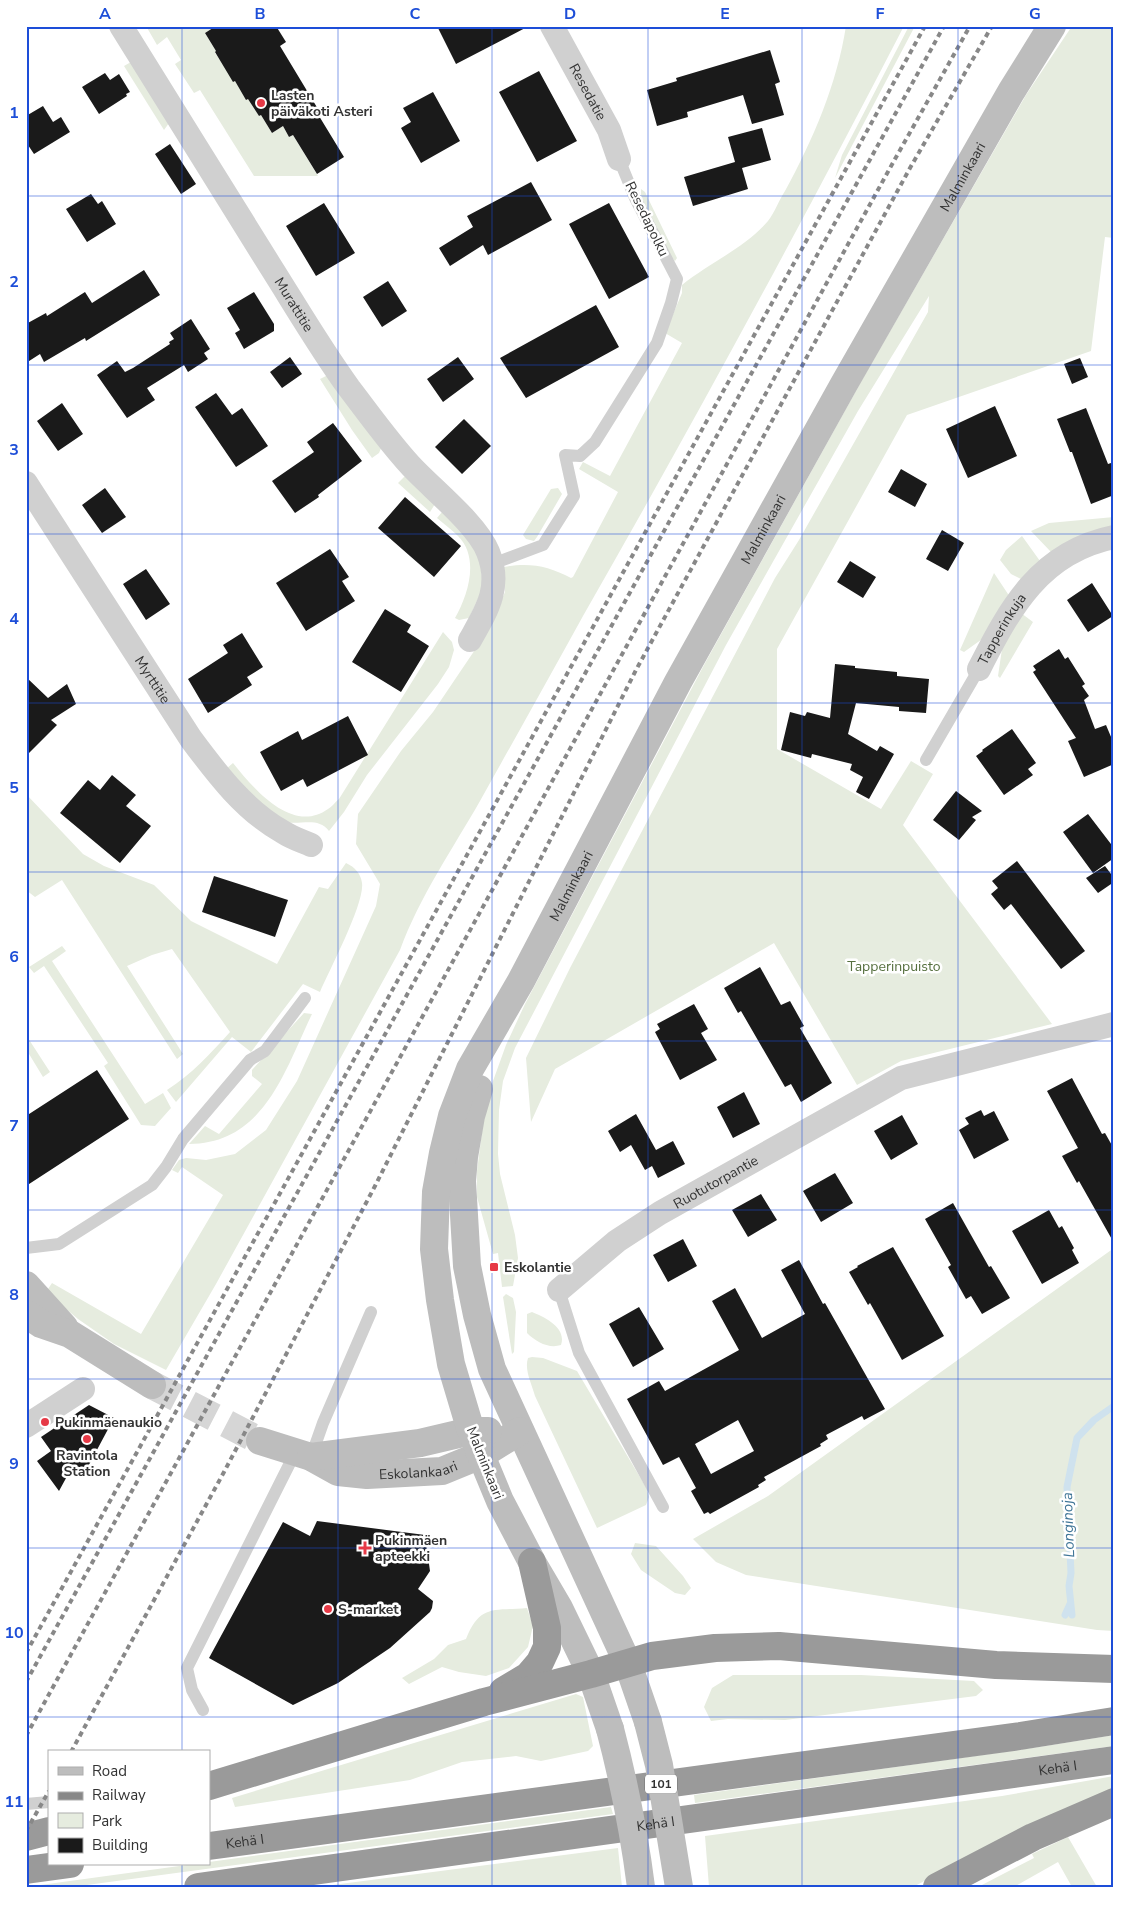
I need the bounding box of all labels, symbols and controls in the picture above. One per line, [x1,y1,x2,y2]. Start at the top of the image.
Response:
text: A [99,3,111,25]
text: B [254,3,266,25]
text: C [410,3,421,25]
text: D [564,3,576,25]
text: E [720,3,730,25]
text: F [876,3,885,25]
text: G [1029,3,1041,25]
street label: Resedatie [565,60,611,124]
place label: Lasten päiväkoti Asteri [271,86,373,121]
marker: Lasten päiväkoti Asteri [255,97,267,109]
text: 1 [9,102,19,124]
street label: Malminkaari [935,139,990,215]
street label: Resedapolku [621,178,673,260]
text: 2 [9,271,19,293]
street label: Murattitie [270,274,318,335]
text: 3 [9,439,19,461]
street label: Malminkaari [736,491,790,567]
street label: Tapperinkuja [973,589,1030,668]
text: 4 [9,608,19,630]
street label: Myrttitie [130,652,175,707]
text: 5 [9,777,19,799]
street label: Malminkaari [545,847,597,924]
text: 6 [9,946,19,968]
park label: Tapperinpuisto [847,957,941,976]
text: 7 [9,1115,19,1137]
street label: Ruotutorpantie [670,1150,762,1213]
place label: Eskolantie [504,1258,572,1277]
marker: Eskolantie [488,1261,500,1273]
text: 8 [9,1284,19,1306]
place label: Pukinmäenaukio [55,1413,162,1432]
marker: Pukinmäenaukio [39,1416,51,1428]
street label: Malminkaari [462,1424,508,1502]
marker: Ravintola Station [81,1433,93,1445]
place label: Ravintola Station [56,1446,118,1481]
text: 9 [9,1453,19,1475]
street label: Eskolankaari [378,1456,460,1484]
water label: Longinoja [1057,1492,1079,1558]
place label: Pukinmäen apteekki [375,1531,447,1566]
marker: Pukinmäen apteekki [359,1542,371,1554]
place label: S-market [338,1600,399,1619]
marker: S-market [322,1603,334,1615]
text: 10 [4,1622,24,1644]
legend [48,1750,210,1866]
street label: Kehä I [1037,1756,1078,1780]
text: Road [92,1761,127,1781]
road number: 101 [645,1775,677,1794]
text: Railway [92,1785,146,1805]
text: 11 [4,1791,24,1813]
text: Park [92,1811,122,1831]
street label: Kehä I [635,1811,676,1836]
street label: Kehä I [224,1829,265,1853]
text: Building [92,1835,148,1855]

